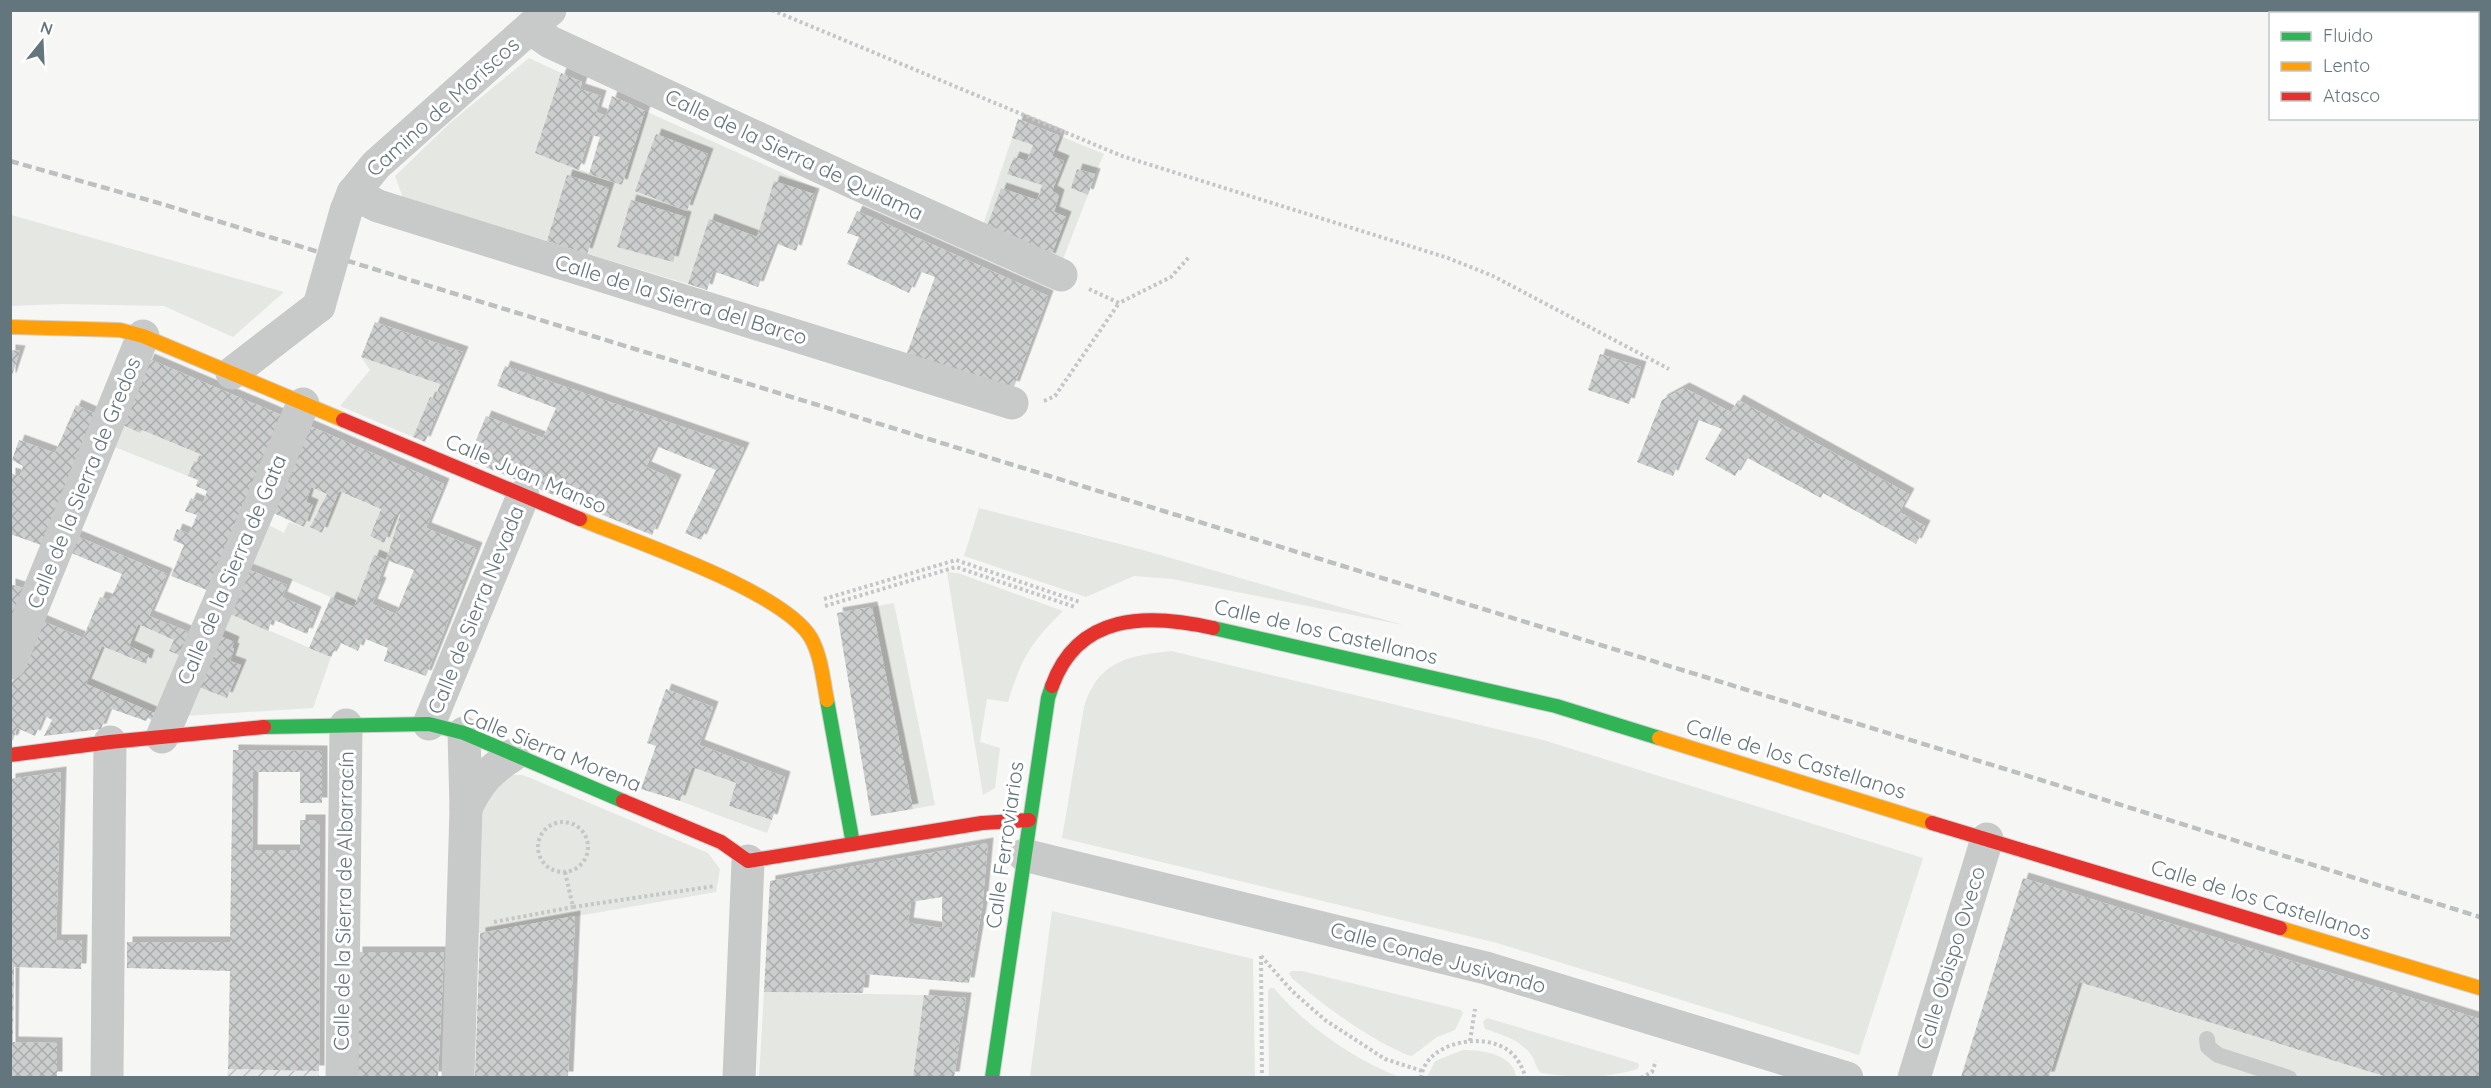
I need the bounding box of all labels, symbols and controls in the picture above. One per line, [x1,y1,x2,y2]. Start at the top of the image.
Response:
north arrow [12,12,72,72]
legend [2269,12,2479,120]
text: N [38,16,55,39]
text: Fluido [2323,24,2373,47]
street label: Camino de Moriscos [360,31,524,182]
text: Lento [2323,54,2370,77]
street label: Calle de la Sierra de Quilama [661,83,928,225]
text: Atasco [2323,84,2380,107]
street label: Calle de la Sierra del Barco [552,248,811,350]
street label: Calle de la Sierra de Gredos [21,353,146,612]
street label: Calle Juan Manso [442,427,611,519]
street label: Calle de la Sierra de Gata [171,451,291,689]
street label: Calle de Sierra Nevada [421,502,529,718]
street label: Calle de los Castellanos [1212,593,1441,669]
street label: Calle Sierra Morena [459,701,646,797]
street label: Calle de los Castellanos [1683,712,1910,804]
street label: Calle de la Sierra de Albarracín [327,751,359,1051]
street label: Calle Ferroviarios [979,760,1029,930]
street label: Calle de los Castellanos [2148,853,2375,945]
street label: Calle Obispo Oveco [1910,863,1990,1053]
street label: Calle Conde Jusivando [1328,916,1549,998]

